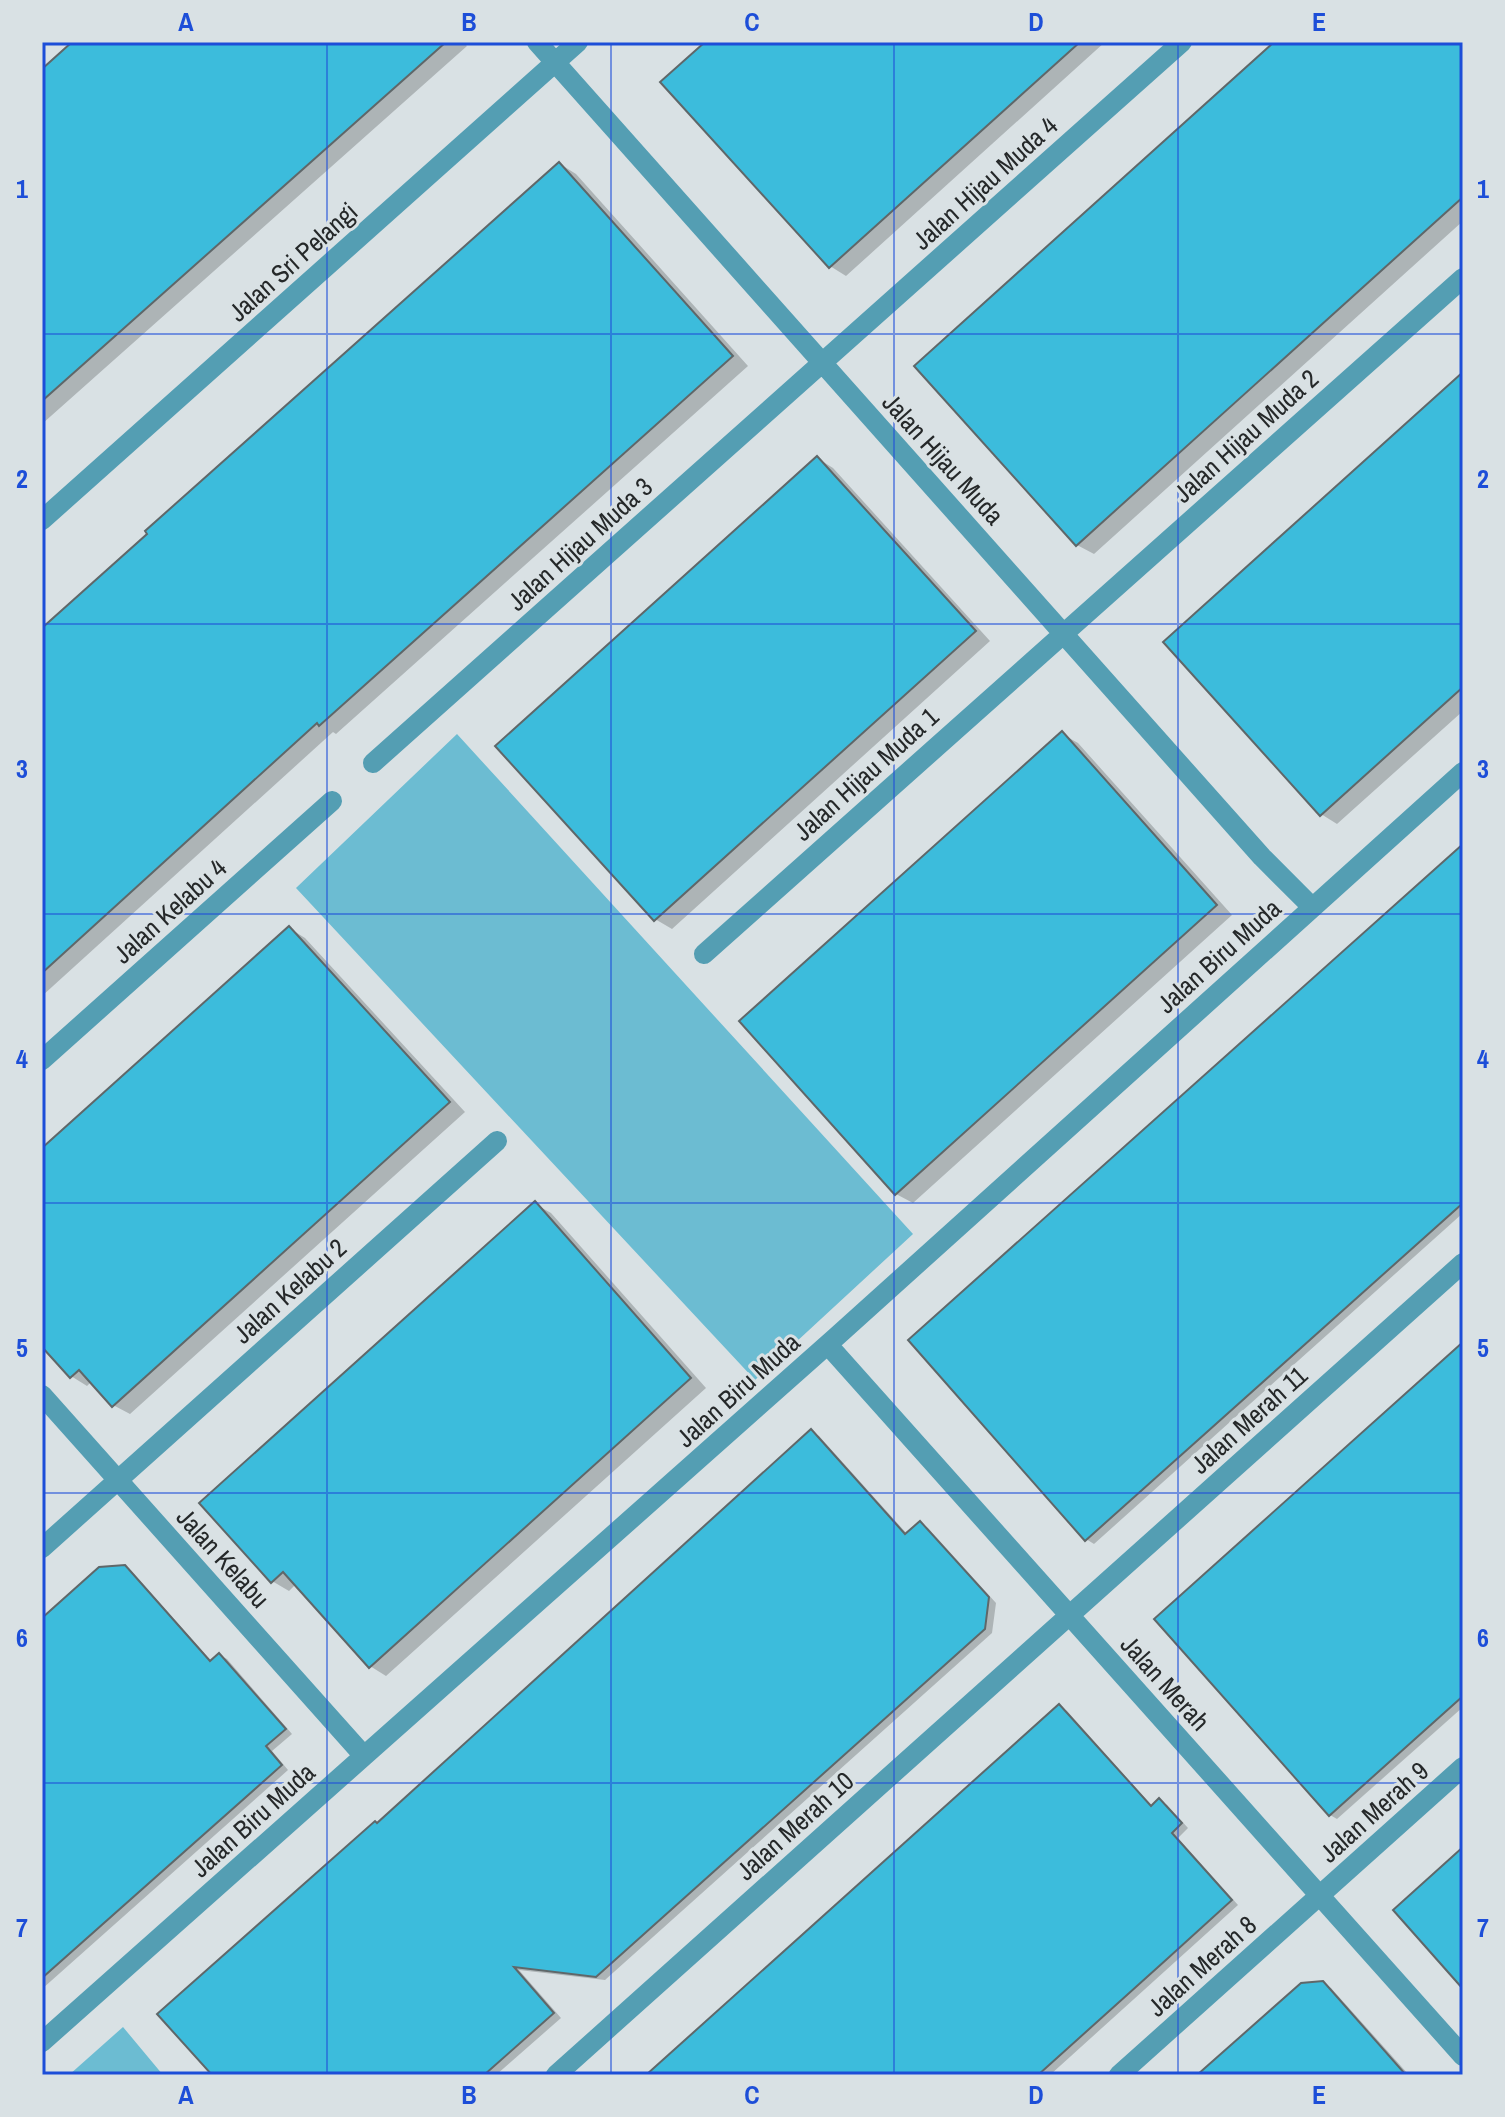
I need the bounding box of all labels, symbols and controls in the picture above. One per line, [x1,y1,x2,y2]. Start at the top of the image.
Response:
text: A [178,4,194,39]
text: B [461,4,477,39]
text: C [744,4,760,39]
text: D [1028,4,1044,39]
text: E [1312,4,1326,39]
street label: Jalan Hijau Muda 4 [905,108,1065,257]
text: 1 [16,171,28,206]
text: 1 [1477,171,1489,206]
street label: Jalan Sri Pelangi [221,194,365,329]
street label: Jalan Hijau Muda 2 [1166,361,1326,510]
street label: Jalan Hijau Muda [875,385,1012,532]
text: 2 [16,461,28,496]
text: 2 [1477,461,1489,496]
street label: Jalan Hijau Muda 3 [500,469,660,618]
street label: Jalan Hijau Muda 1 [786,699,946,848]
text: 3 [16,751,28,786]
text: 3 [1477,751,1489,786]
street label: Jalan Kelabu 4 [106,850,234,971]
street label: Jalan Biru Muda [1149,891,1288,1021]
text: 4 [16,1041,28,1076]
text: 4 [1477,1041,1489,1076]
street label: Jalan Kelabu 2 [226,1230,354,1351]
street label: Jalan Biru Muda [668,1325,807,1455]
text: 5 [16,1330,28,1365]
text: 5 [1477,1330,1489,1365]
street label: Jalan Merah 11 [1183,1358,1315,1481]
street label: Jalan Kelabu [169,1500,278,1615]
text: 6 [16,1620,28,1655]
text: 6 [1477,1620,1489,1655]
street label: Jalan Merah [1113,1627,1218,1738]
street label: Jalan Merah 9 [1312,1753,1436,1870]
street label: Jalan Biru Muda [183,1755,322,1885]
street label: Jalan Merah 10 [728,1763,861,1888]
street label: Jalan Merah 8 [1140,1907,1264,2024]
text: 7 [16,1910,28,1945]
text: 7 [1477,1910,1489,1945]
text: A [178,2077,194,2112]
text: B [461,2077,477,2112]
text: C [744,2077,760,2112]
text: D [1028,2077,1044,2112]
text: E [1312,2077,1326,2112]

